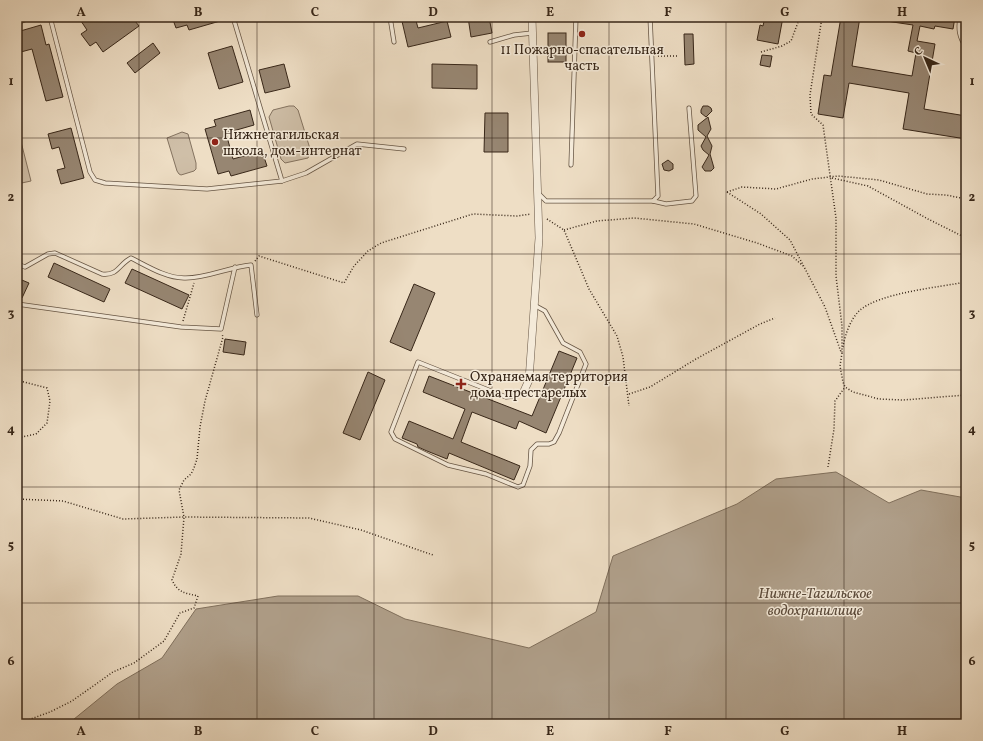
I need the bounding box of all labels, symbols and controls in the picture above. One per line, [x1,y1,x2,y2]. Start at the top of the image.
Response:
text: A [76,4,86,22]
text: B [194,4,203,22]
text: C [311,4,319,22]
text: D [428,4,438,22]
text: E [546,4,554,22]
text: F [664,4,672,22]
text: G [780,4,790,22]
text: H [897,4,907,22]
marker: 11 Пожарно-спасательная часть [577,29,587,39]
north arrow [905,38,945,78]
place label: 11 Пожарно-спасательная часть [500,41,664,76]
text: С [911,44,927,60]
text: 1 [8,73,14,91]
text: 1 [969,73,975,91]
place label: Нижнетагильская школа, дом-интернат [223,126,362,161]
marker: Нижнетагильская школа, дом-интернат [210,137,220,147]
text: 2 [8,189,15,207]
text: 2 [969,189,976,207]
text: 3 [8,305,15,323]
text: 3 [969,305,976,323]
place label: Охраняемая территория дома престарелых [470,368,628,403]
marker: Охраняемая территория дома престарелых [455,378,467,390]
text: 4 [7,421,15,439]
text: 4 [968,421,976,439]
text: 5 [8,537,14,555]
text: 5 [969,537,975,555]
water label: Нижне-Тагильское водохранилище [758,584,872,622]
text: 6 [7,653,15,671]
text: 6 [968,653,976,671]
text: A [76,723,86,741]
text: B [194,723,203,741]
text: C [311,723,319,741]
text: D [428,723,438,741]
text: E [546,723,554,741]
text: F [664,723,672,741]
text: G [780,723,790,741]
text: H [897,723,907,741]

